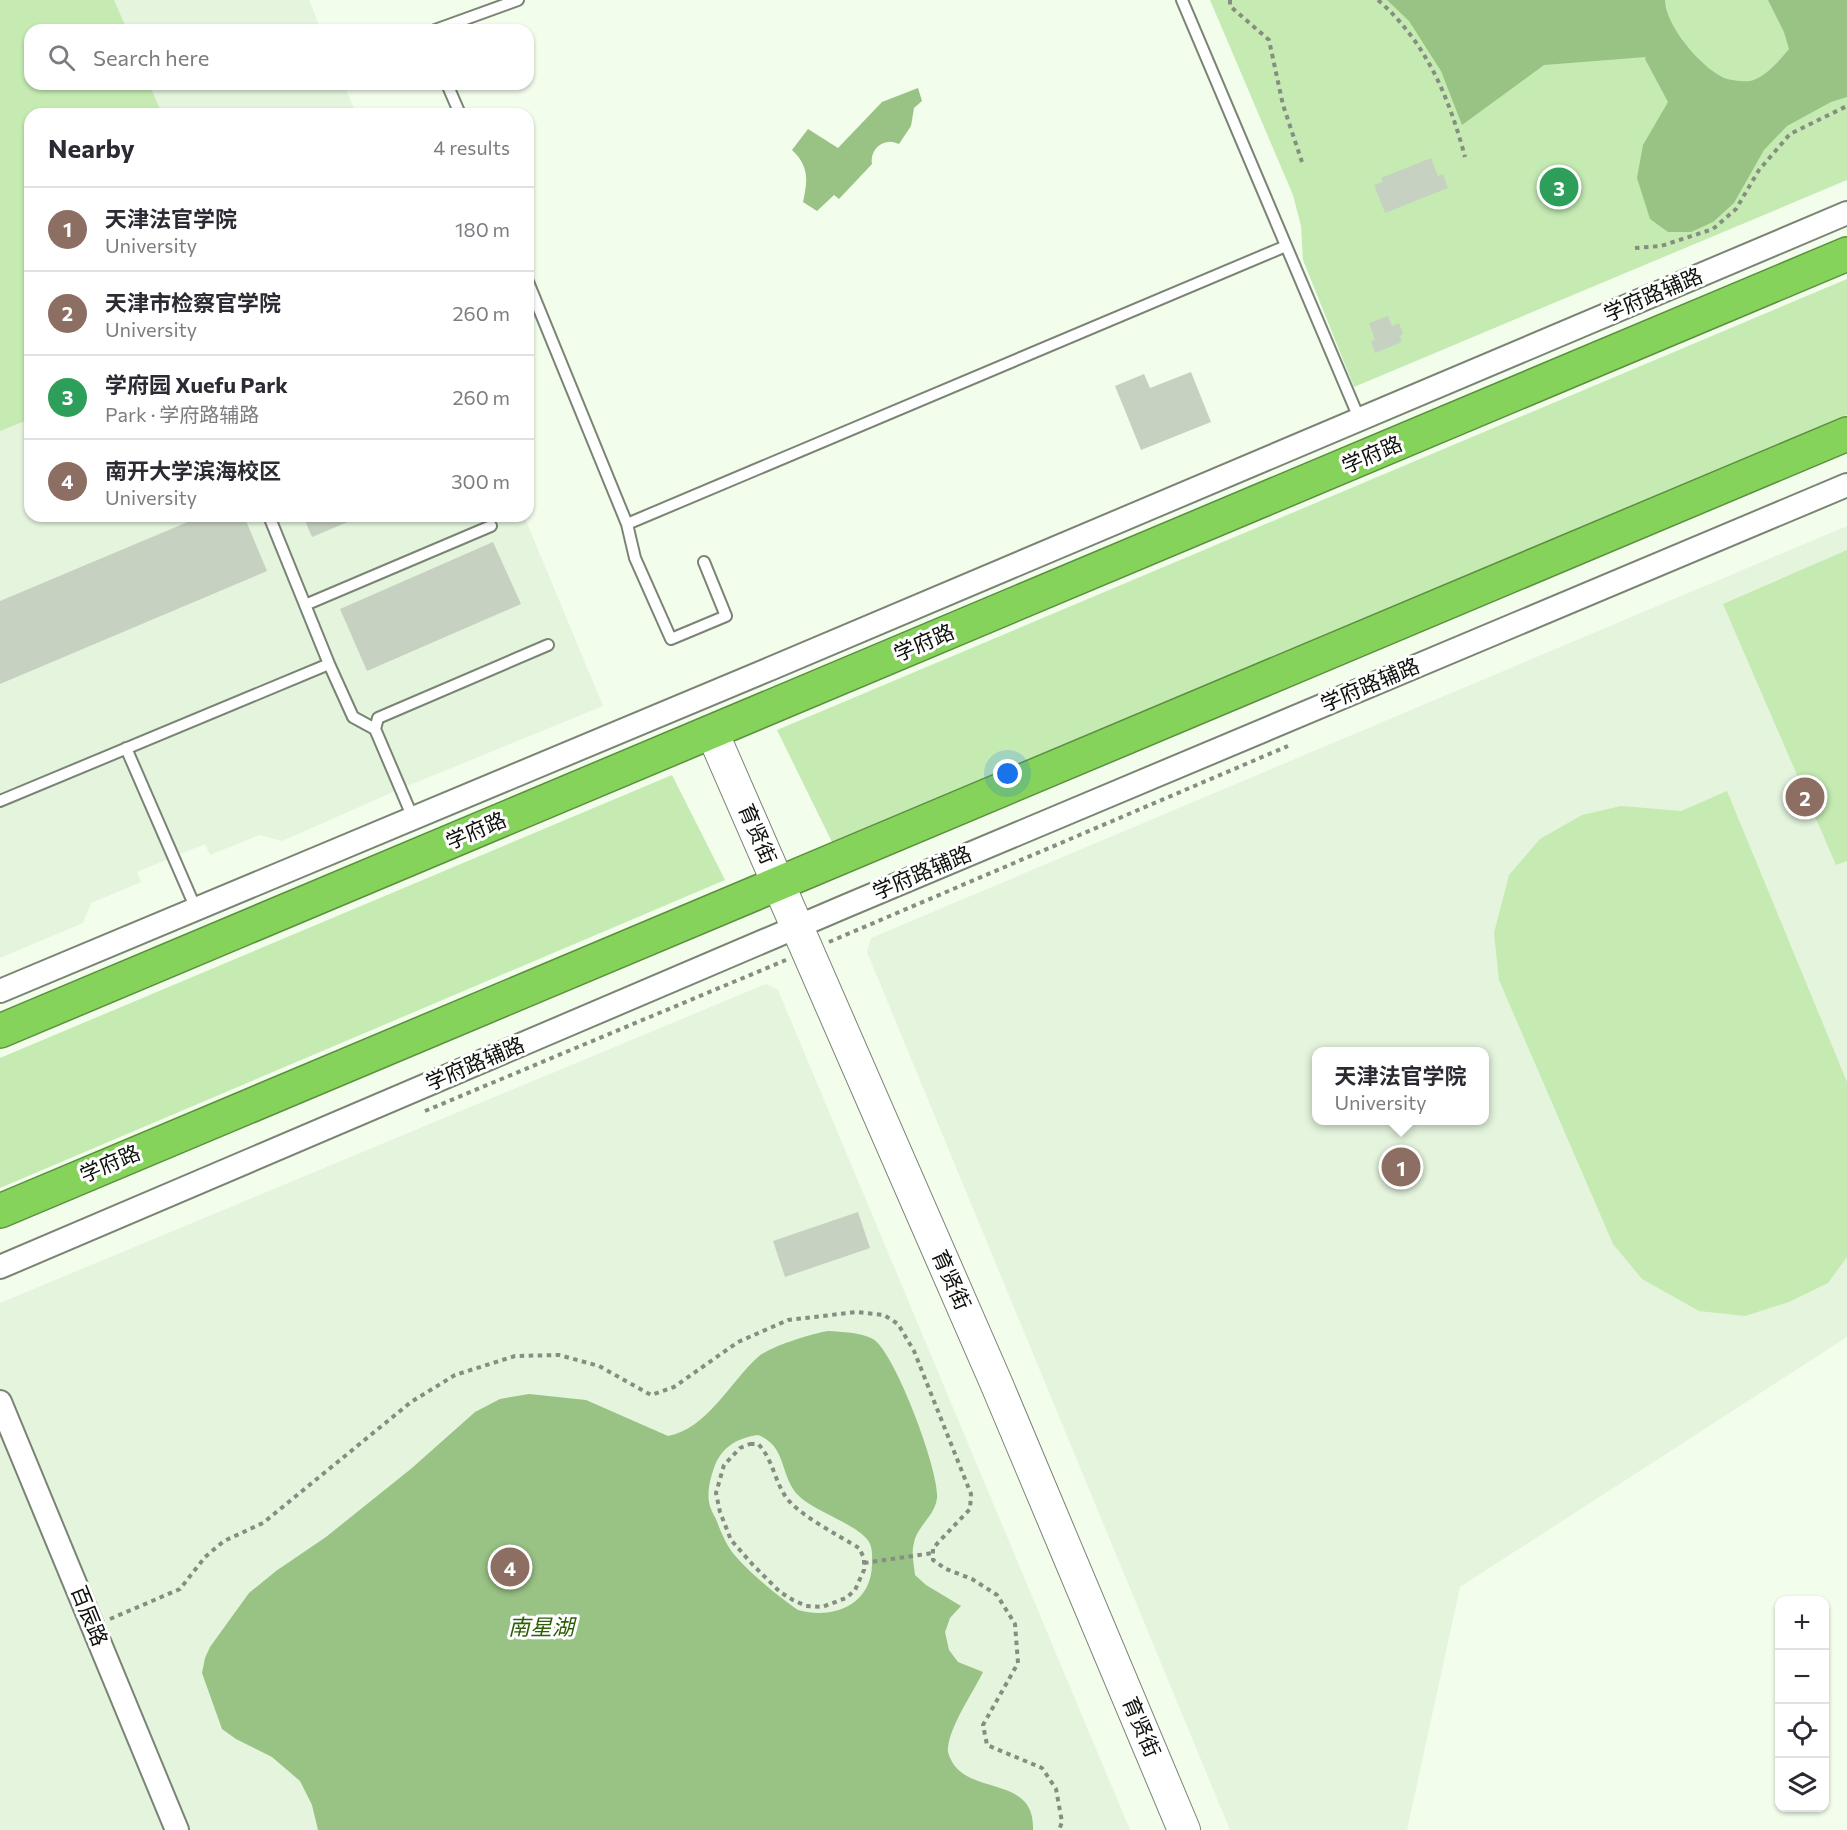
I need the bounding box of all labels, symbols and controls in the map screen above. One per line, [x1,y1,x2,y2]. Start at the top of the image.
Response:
search box [24,24,534,90]
icon: search [45,41,78,74]
text: Search here [93,44,209,71]
text: Nearby [48,132,135,163]
text: 4 results [433,135,510,159]
pin: 3 [1540,164,1578,210]
text: 天津法官学院 [105,205,237,232]
text: 1 [63,217,72,241]
text: 180 m [455,217,510,241]
text: University [105,233,197,257]
street label: 学府路辅路 [1599,262,1706,326]
text: 天津市检察官学院 [105,289,281,316]
text: 2 [62,301,73,325]
text: 260 m [452,301,510,325]
text: University [105,317,197,341]
text: 学府园 Xuefu Park [105,371,288,398]
text: 3 [62,385,73,409]
text: 260 m [452,385,510,409]
text: Park · 学府路辅路 [105,402,259,426]
street label: 学府路 [1338,430,1405,477]
text: 南开大学滨海校区 [105,457,281,484]
text: 4 [61,469,74,493]
text: 300 m [451,469,510,493]
text: University [105,485,197,509]
street label: 学府路 [890,618,957,665]
street label: 学府路辅路 [1316,652,1423,716]
your location [993,759,1022,788]
pin: 2 [1786,774,1824,820]
street label: 育贤街 [735,800,782,867]
street label: 学府路 [442,806,509,853]
street label: 学府路辅路 [868,840,975,904]
street label: 学府路辅路 [421,1031,528,1095]
popup [1312,1047,1489,1125]
text: 天津法官学院 [1334,1062,1467,1089]
text: University [1334,1090,1427,1114]
street label: 学府路 [76,1139,143,1186]
pin: 1 [1382,1144,1420,1190]
street label: 育贤街 [928,1246,977,1313]
pin: 4 [490,1544,530,1590]
street label: 百辰路 [67,1582,114,1649]
map controls [1775,1596,1829,1812]
button: + [1775,1596,1829,1650]
water label: 南星湖 [508,1613,577,1640]
button: − [1775,1650,1829,1704]
street label: 育贤街 [1119,1693,1166,1760]
button: locate [1775,1704,1829,1758]
button: layers [1775,1758,1829,1812]

